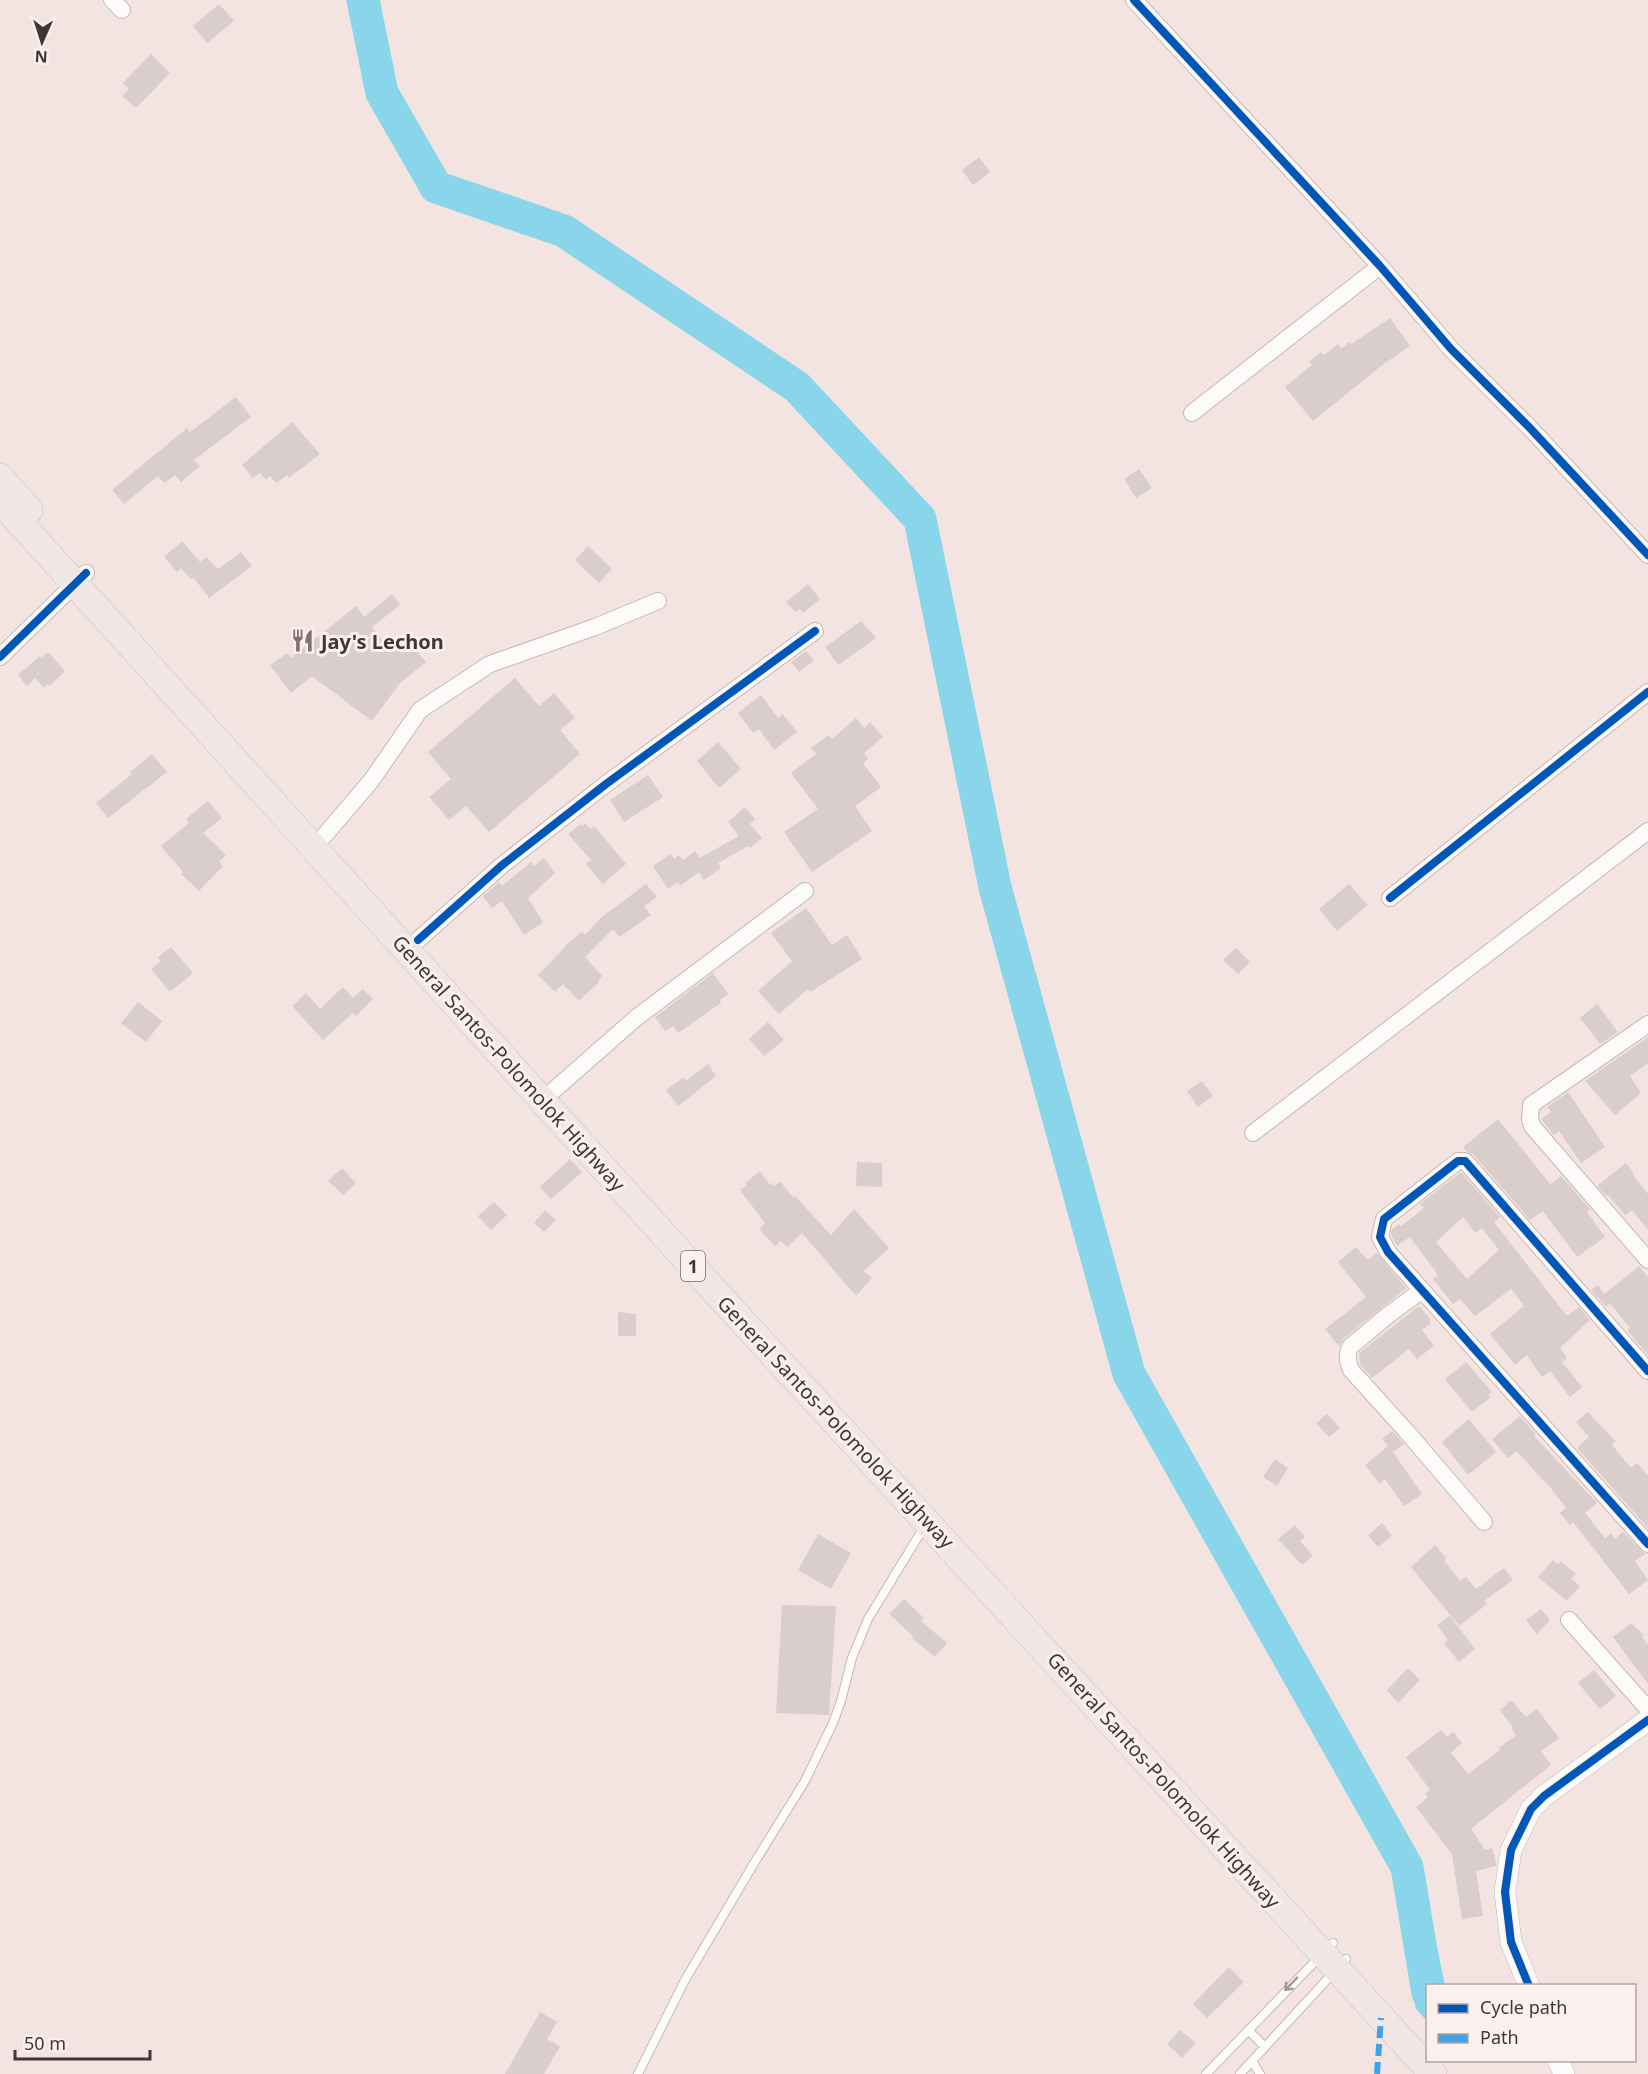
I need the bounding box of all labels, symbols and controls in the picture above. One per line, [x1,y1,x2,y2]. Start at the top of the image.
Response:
north arrow [12,12,72,72]
text: N [34,46,48,68]
restaurant icon: Jay's Lechon [290,628,316,654]
place label: Jay's Lechon [319,628,444,655]
street label: General Santos-Polomolok Highway [387,929,632,1197]
road number: 1 [681,1251,705,1281]
street label: General Santos-Polomolok Highway [712,1290,961,1555]
street label: General Santos-Polomolok Highway [1042,1646,1287,1914]
one-way arrow [1284,1977,1299,1992]
legend [1426,1984,1636,2062]
text: Cycle path [1480,1995,1567,2019]
scale bar [15,2023,150,2061]
text: Path [1480,2025,1519,2049]
text: 50 m [24,2031,66,2055]

